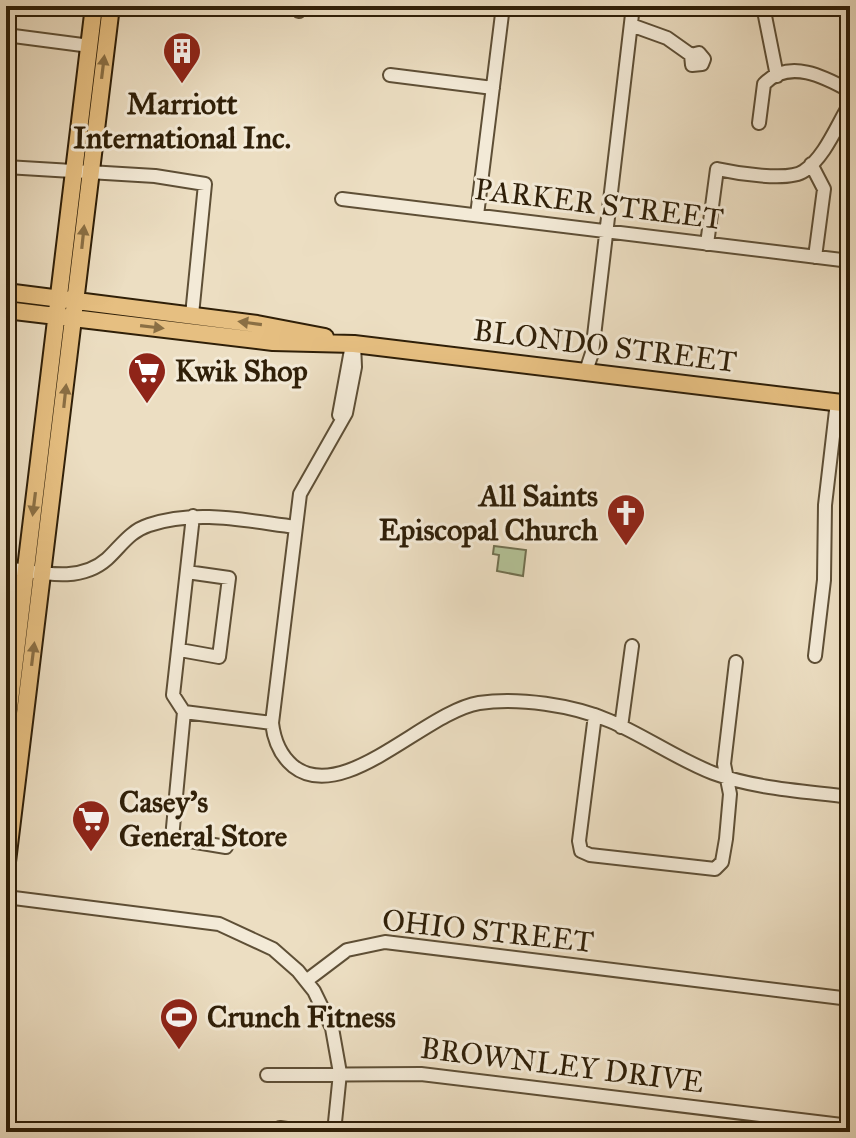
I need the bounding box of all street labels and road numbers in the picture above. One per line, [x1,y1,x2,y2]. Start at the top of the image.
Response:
street label: PARKER STREET [472,171,726,237]
street label: BLONDO STREET [471,312,739,380]
street label: OHIO STREET [380,902,596,960]
street label: BROWNLEY DRIVE [418,1030,706,1100]

